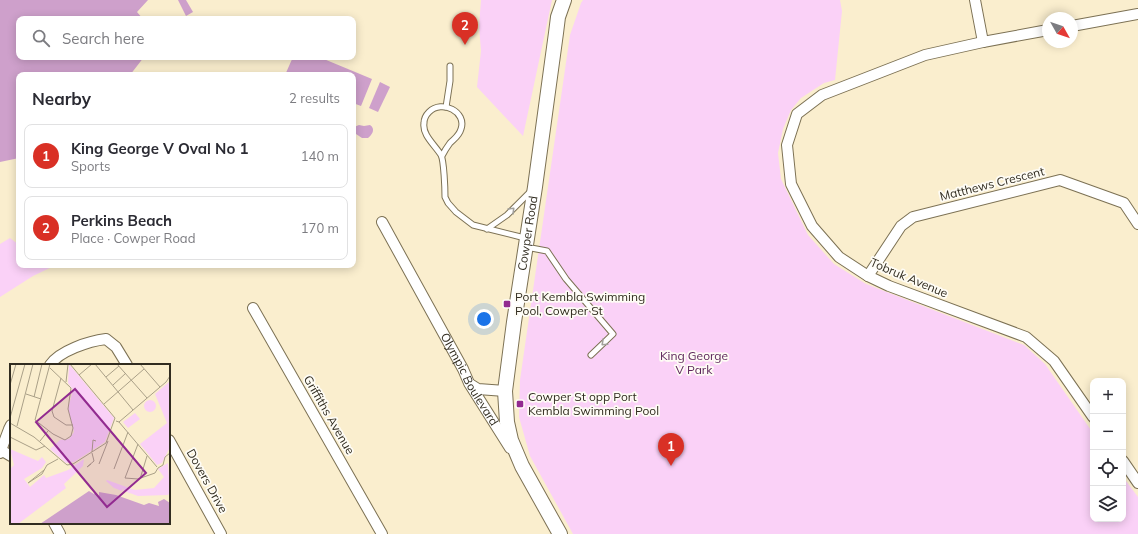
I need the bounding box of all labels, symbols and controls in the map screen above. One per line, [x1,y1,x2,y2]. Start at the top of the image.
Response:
pin: 2 [452,12,478,45]
north arrow [1042,12,1078,48]
search box [16,16,356,60]
icon: search [30,27,52,49]
text: Search here [62,29,144,48]
text: Nearby [32,88,91,109]
text: 2 results [289,90,340,106]
text: King George V Oval No 1 [71,139,248,158]
text: 1 [42,148,50,164]
text: 140 m [301,148,339,164]
text: Sports [71,158,110,174]
street label: Matthews Crescent [938,163,1046,204]
street label: Cowper Road [514,195,541,272]
one-way arrow [507,207,515,215]
text: Perkins Beach [71,211,172,230]
text: 2 [42,220,50,236]
text: 170 m [301,220,339,236]
text: Place · Cowper Road [71,230,195,246]
street label: Tobruk Avenue [868,254,950,301]
place label: Port Kembla Swimming Pool, Cowper St [515,289,645,318]
marker: Port Kembla Swimming Pool, Cowper St [502,299,512,309]
your location [474,309,494,329]
street label: Olympic Boulevard [438,330,502,428]
one-way arrow [601,338,609,346]
park label: King George V Park [660,348,728,377]
inset map [10,364,170,524]
street label: Griffiths Avenue [301,373,358,457]
map controls [1090,378,1126,522]
button: + [1090,378,1126,414]
place label: Cowper St opp Port Kembla Swimming Pool [528,389,659,418]
marker: Cowper St opp Port Kembla Swimming Pool [515,399,525,409]
button: − [1090,414,1126,450]
pin: 1 [658,433,684,466]
street label: Dovers Drive [184,446,231,515]
button: locate [1090,450,1126,486]
button: layers [1090,486,1126,522]

